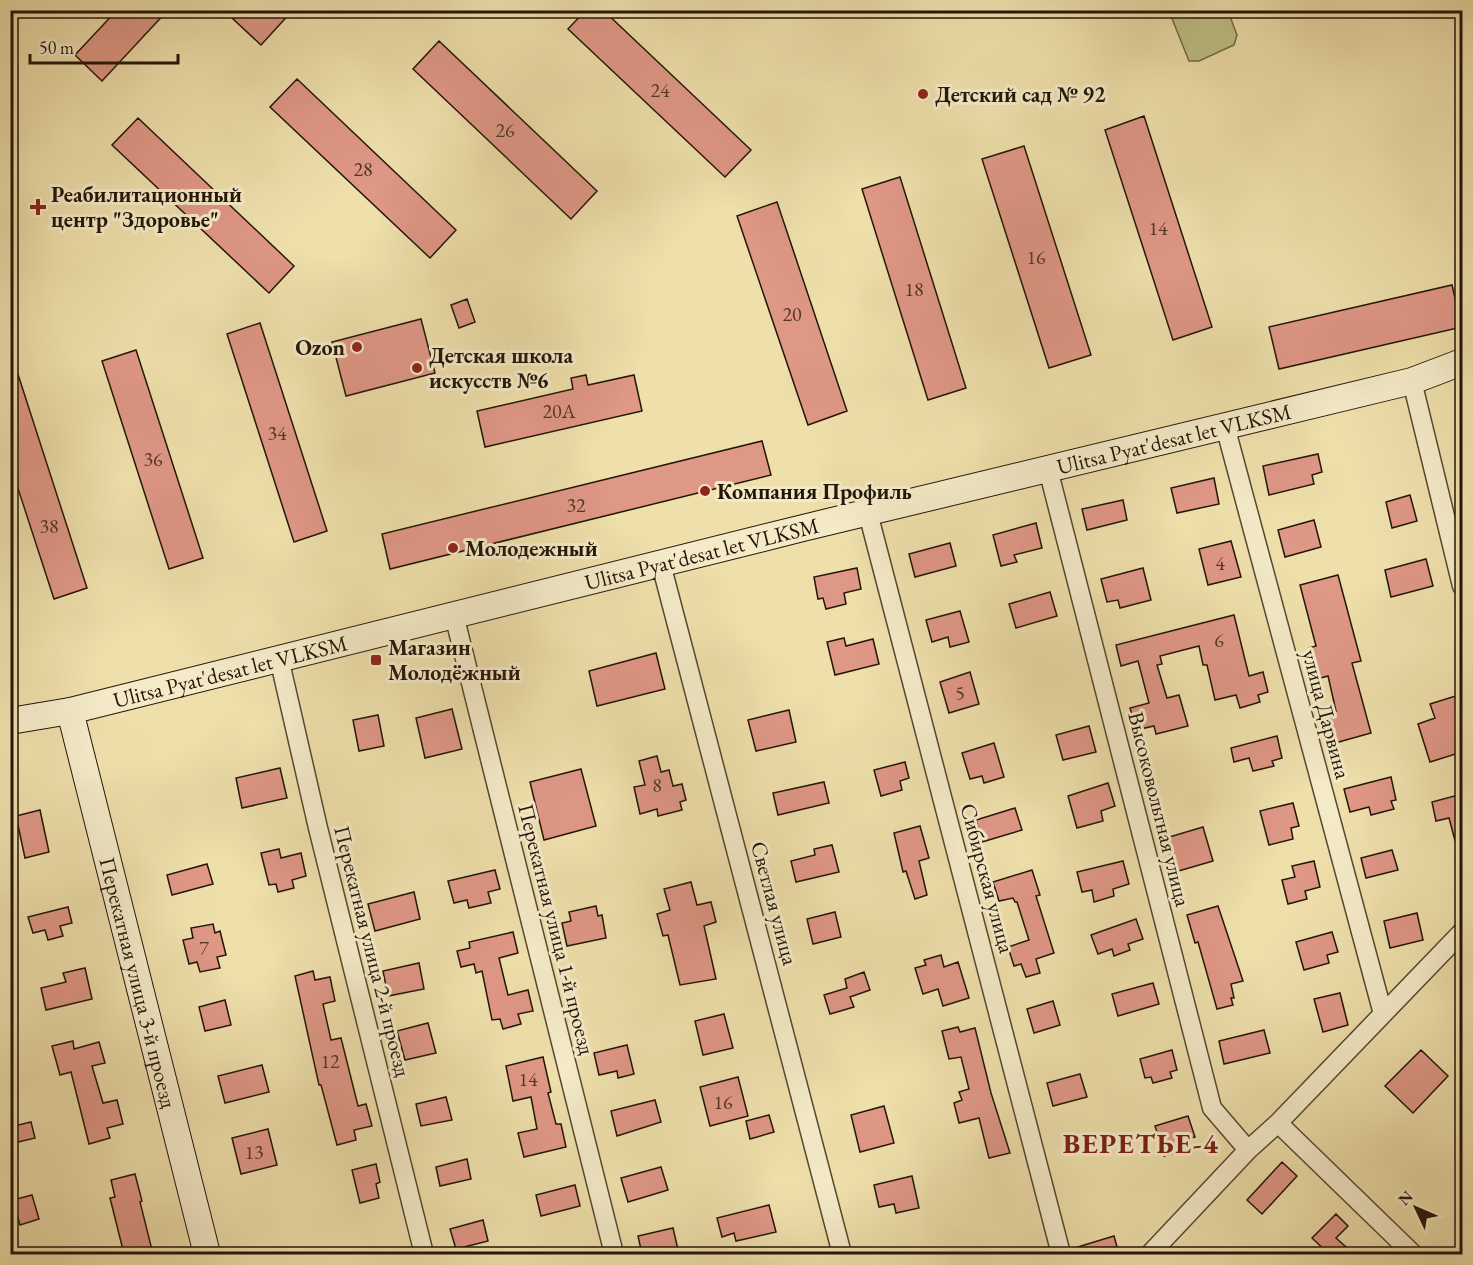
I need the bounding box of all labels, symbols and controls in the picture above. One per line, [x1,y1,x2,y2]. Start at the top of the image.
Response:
scale bar [30,27,178,65]
text: 50 m [39,36,74,59]
house number: 24 [650,77,670,103]
place label: Детский сад № 92 [935,80,1106,109]
marker: Детский сад № 92 [916,87,930,101]
house number: 26 [495,117,515,143]
house number: 28 [353,156,373,182]
place label: Реабилитационный центр "Здоровье" [51,180,242,234]
marker: Реабилитационный центр "Здоровье" [29,198,47,216]
house number: 14 [1148,215,1168,241]
house number: 16 [1026,244,1046,270]
house number: 18 [904,276,924,302]
house number: 20 [782,301,802,327]
place label: Ozon [295,333,346,362]
marker: Ozon [350,340,364,354]
place label: Детская школа искусств №6 [429,341,574,395]
marker: Детская школа искусств №6 [410,361,424,375]
street label: Ulitsa Pyat'desat let VLKSM [1054,397,1295,481]
house number: 20А [542,398,576,424]
house number: 34 [267,420,287,446]
house number: 36 [143,446,163,472]
place label: Компания Профиль [717,477,912,506]
marker: Компания Профиль [698,484,712,498]
house number: 32 [566,492,586,518]
street label: Ulitsa Pyat'desat let VLKSM [582,511,822,597]
house number: 38 [39,513,59,539]
place label: Молодежный [465,534,598,563]
marker: Молодежный [446,541,460,555]
house number: 4 [1215,550,1225,576]
house number: 6 [1214,627,1224,653]
street label: Ulitsa Pyat'desat let VLKSM [110,628,351,715]
place label: Магазин Молодёжный [388,633,521,687]
street label: улица Дарвина [1295,646,1358,782]
marker: Магазин Молодёжный [369,653,383,667]
house number: 5 [955,680,965,706]
street label: Высоковольтная улица [1121,709,1198,910]
house number: 8 [652,772,662,798]
street label: Сибирская улица [954,800,1021,956]
street label: Перекатная улица 1-й проезд [511,801,602,1058]
street label: Перекатная улица 2-й проезд [327,823,418,1080]
street label: Светлая улица [744,838,805,968]
street label: Перекатная улица 3-й проезд [92,854,184,1111]
house number: 7 [199,935,209,961]
house number: 12 [320,1048,340,1074]
house number: 14 [518,1066,538,1092]
house number: 16 [713,1089,733,1115]
district label: ВЕРЕТЬЕ-4 [1063,1125,1219,1161]
house number: 13 [244,1139,264,1165]
north arrow [1386,1178,1446,1238]
text: N [1394,1186,1418,1210]

